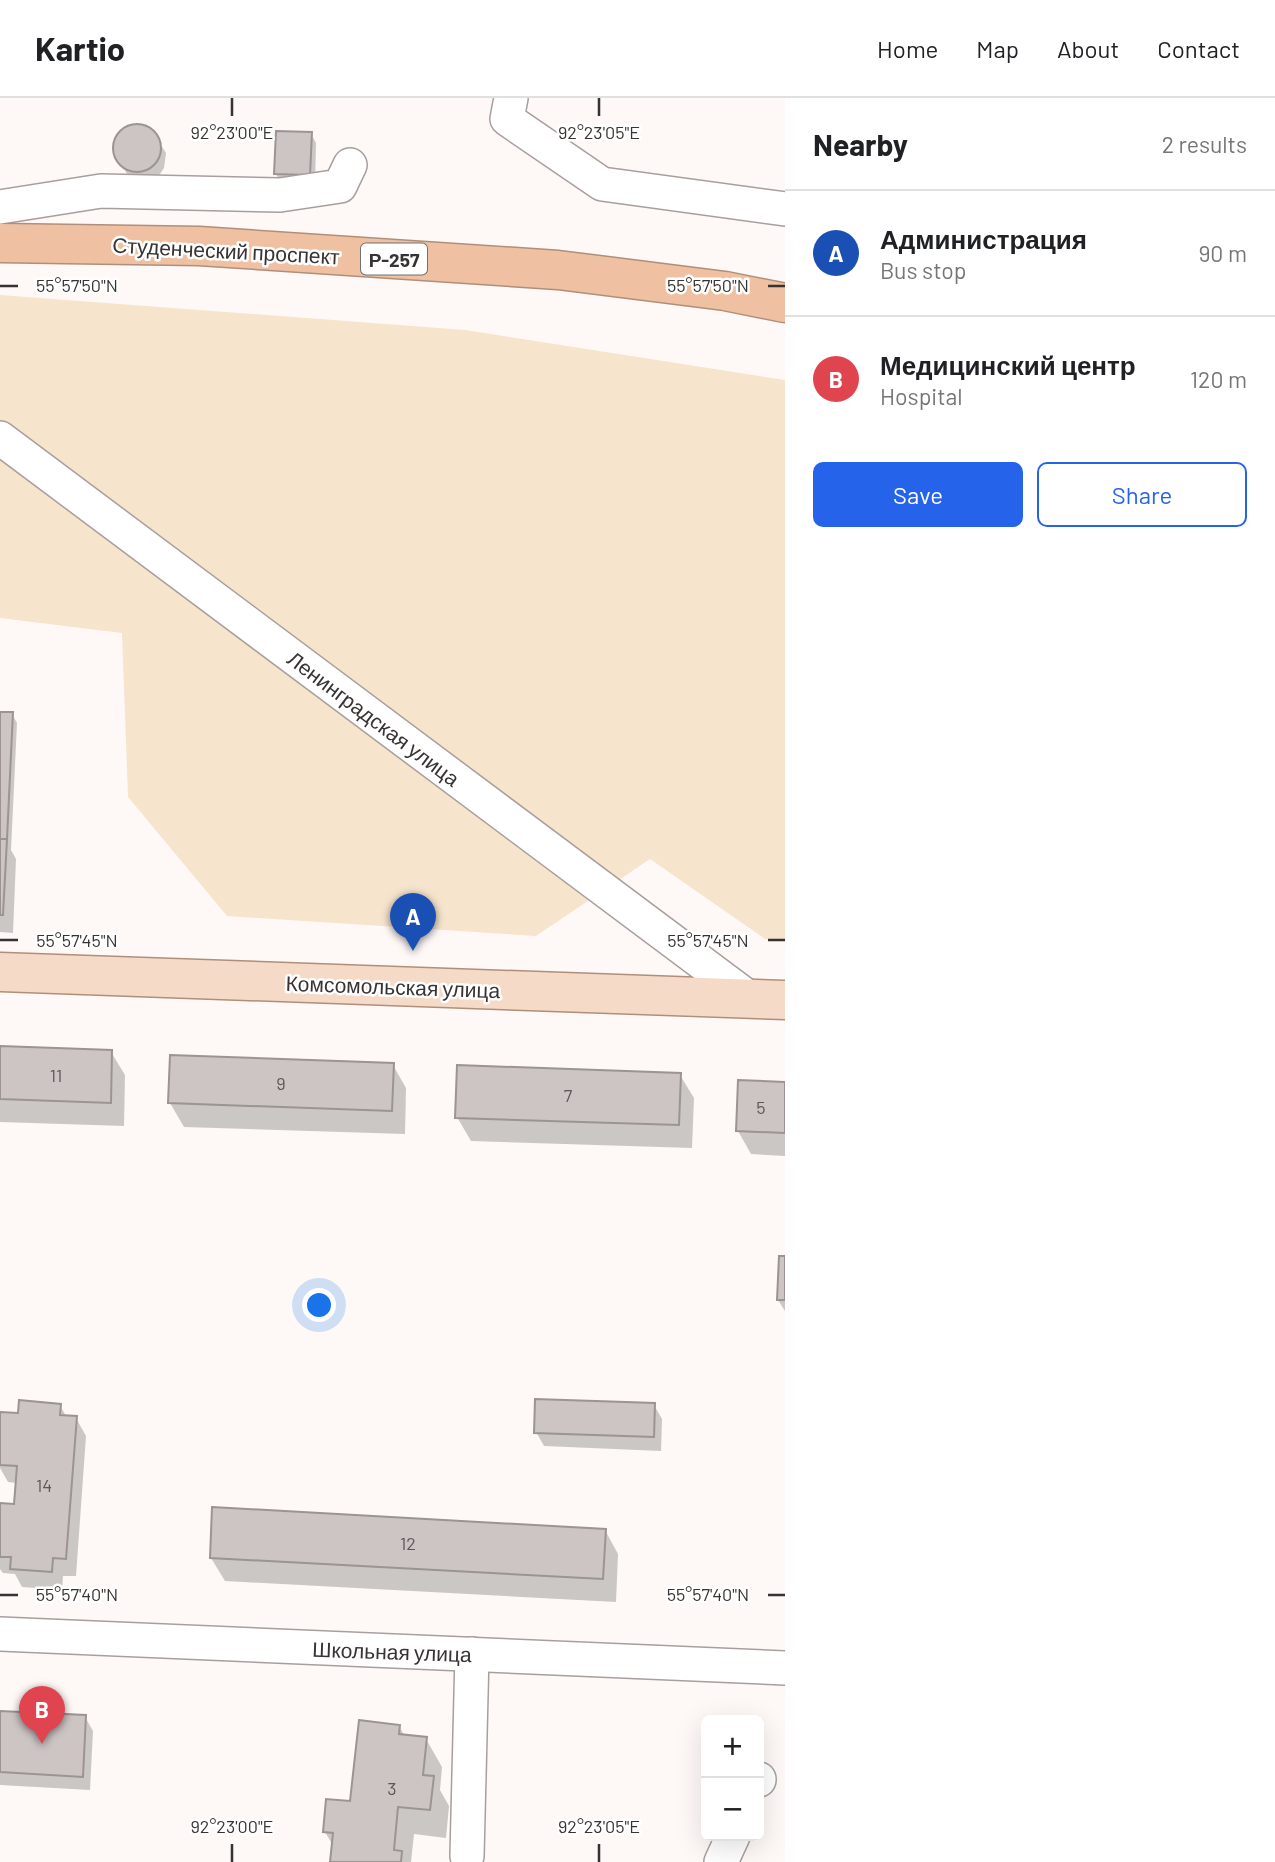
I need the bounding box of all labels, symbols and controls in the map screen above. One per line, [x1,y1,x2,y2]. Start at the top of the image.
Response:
text: Kartio [35,28,125,68]
text: Home [877,34,938,63]
text: Map [976,34,1019,63]
text: About [1057,34,1119,63]
text: Contact [1157,34,1240,63]
text: 92°23'00"E [190,121,274,143]
text: 92°23'05"E [558,121,640,143]
text: Nearby [813,126,908,162]
text: 2 results [1162,130,1247,158]
text: Администрация [880,223,1087,254]
street label: Студенческий проспект [112,232,341,268]
text: A [828,239,844,267]
text: 90 m [1198,239,1247,267]
road number: Р-257 [361,244,427,274]
text: Bus stop [880,256,966,284]
text: 55°57'50"N [36,274,118,296]
text: 55°57'50"N [667,274,749,296]
text: Медицинский центр [880,349,1136,380]
text: B [829,365,843,393]
text: 120 m [1190,365,1247,393]
text: Hospital [880,382,963,410]
button: Save [813,462,1023,527]
button: Share [1037,462,1247,527]
street label: Ленинградская улица [283,645,465,791]
pin: A [390,893,436,951]
text: 55°57'45"N [36,929,118,951]
text: 55°57'45"N [667,929,749,951]
street label: Комсомольская улица [285,970,501,1002]
house number: 11 [50,1064,62,1086]
house number: 9 [276,1072,286,1094]
house number: 7 [564,1084,573,1106]
house number: 5 [756,1096,766,1118]
your location [302,1288,336,1322]
house number: 14 [36,1474,52,1496]
house number: 12 [400,1532,416,1554]
text: 55°57'40"N [36,1583,118,1605]
text: 55°57'40"N [667,1583,749,1605]
street label: Школьная улица [312,1636,473,1666]
pin: B [19,1686,65,1744]
map controls [701,1715,764,1841]
button: + [701,1715,764,1778]
house number: 3 [387,1777,397,1799]
button: − [701,1778,764,1841]
text: 92°23'00"E [190,1815,274,1837]
text: 92°23'05"E [558,1815,640,1837]

